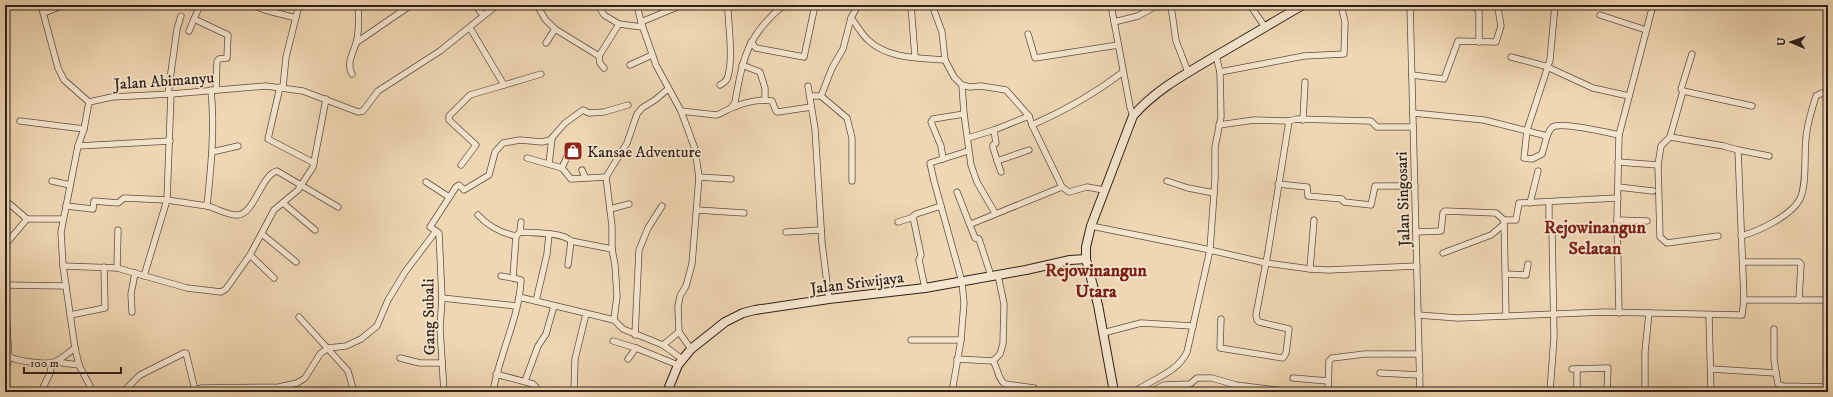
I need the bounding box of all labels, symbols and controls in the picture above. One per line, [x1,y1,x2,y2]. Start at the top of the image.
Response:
north arrow [1771,22,1811,62]
text: U [1775,37,1789,46]
street label: Jalan Abimanyu [111,67,215,95]
shop icon: Kansae Adventure [562,140,584,162]
place label: Kansae Adventure [587,142,701,162]
street label: Jalan Singosari [1391,151,1415,249]
district label: Rejowinangun Selatan [1544,217,1647,260]
district label: Rejowinangun Utara [1045,260,1148,303]
street label: Jalan Sriwijaya [807,267,905,299]
street label: Gang Subali [418,278,440,356]
scale bar [24,349,121,375]
text: 100 m [30,356,59,371]

